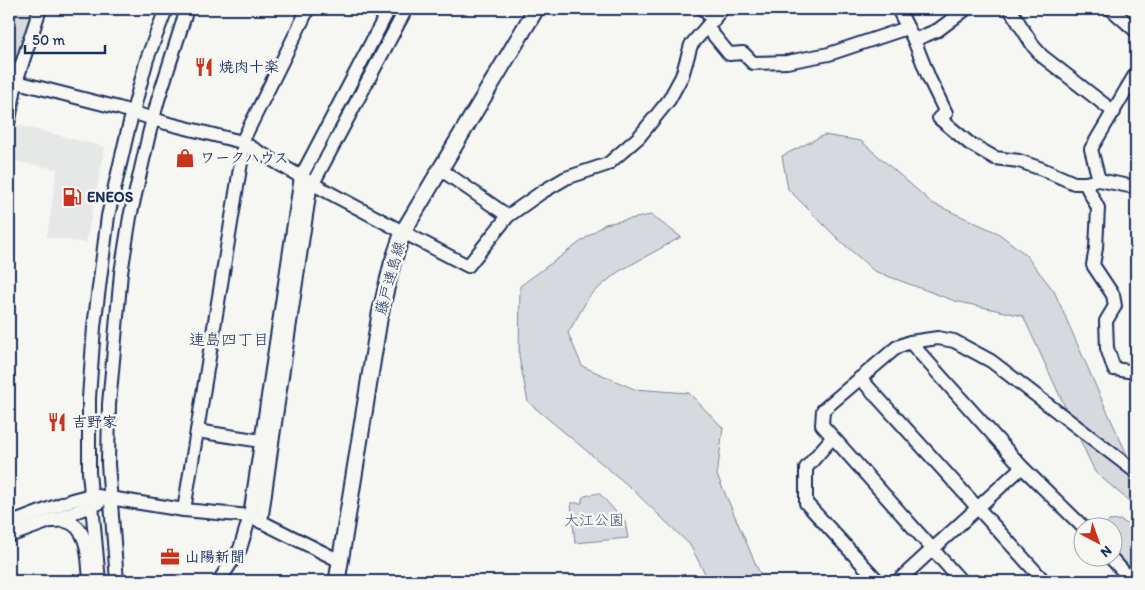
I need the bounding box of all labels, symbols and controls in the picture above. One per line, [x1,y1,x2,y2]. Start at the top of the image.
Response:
scale bar [25,22,105,54]
text: 50 m [32,31,65,49]
restaurant icon: 焼肉十楽 [193,56,215,78]
place label: 焼肉十楽 [219,58,279,76]
shop icon: ワークハウス [174,147,196,169]
place label: ワークハウス [200,149,289,167]
fuel station icon: ENEOS [61,186,83,208]
place label: ENEOS [87,188,134,206]
street label: 藤戸連島線 [372,239,408,317]
district label: 連島四丁目 [189,330,269,349]
restaurant icon: 吉野家 [46,411,68,433]
place label: 吉野家 [72,413,117,431]
park label: 大江公園 [564,511,624,529]
north arrow [1072,518,1122,568]
text: N [1097,542,1115,561]
office icon: 山陽新聞 [159,546,181,568]
place label: 山陽新聞 [185,548,245,566]

